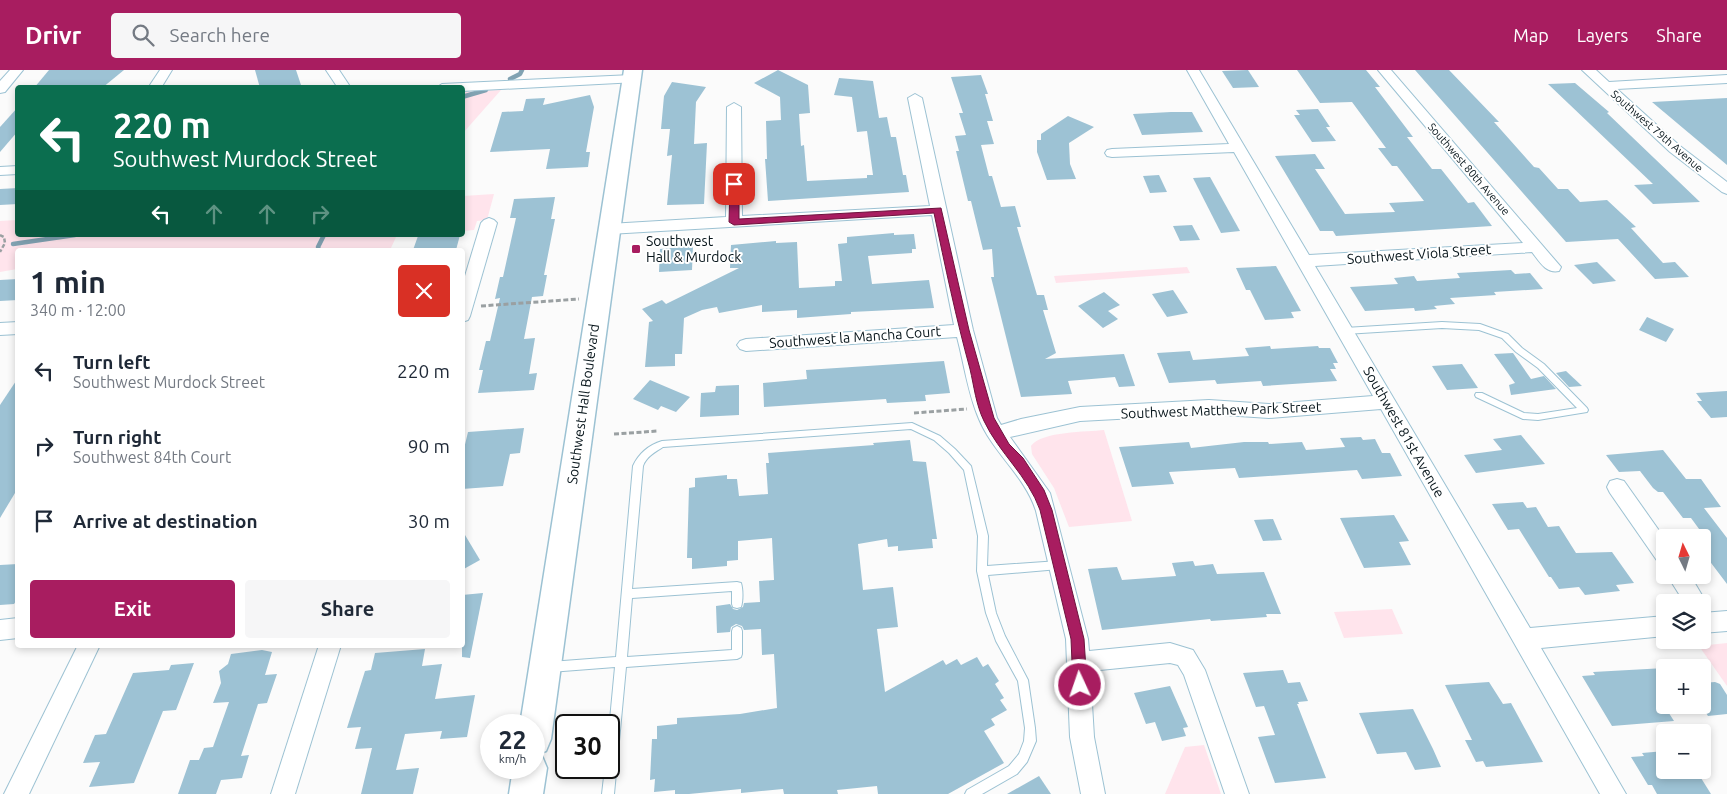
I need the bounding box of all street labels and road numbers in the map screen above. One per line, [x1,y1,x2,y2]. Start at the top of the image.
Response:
street label: Southwest 79th Avenue [1609,88,1705,174]
street label: Southwest 80th Avenue [1426,121,1512,217]
street label: Southwest Viola Street [1346,241,1492,267]
street label: Southwest Hall Boulevard [564,323,602,485]
street label: Southwest la Mancha Court [769,323,942,351]
street label: Southwest 81st Avenue [1360,364,1448,500]
street label: Southwest Matthew Park Street [1120,398,1322,421]

